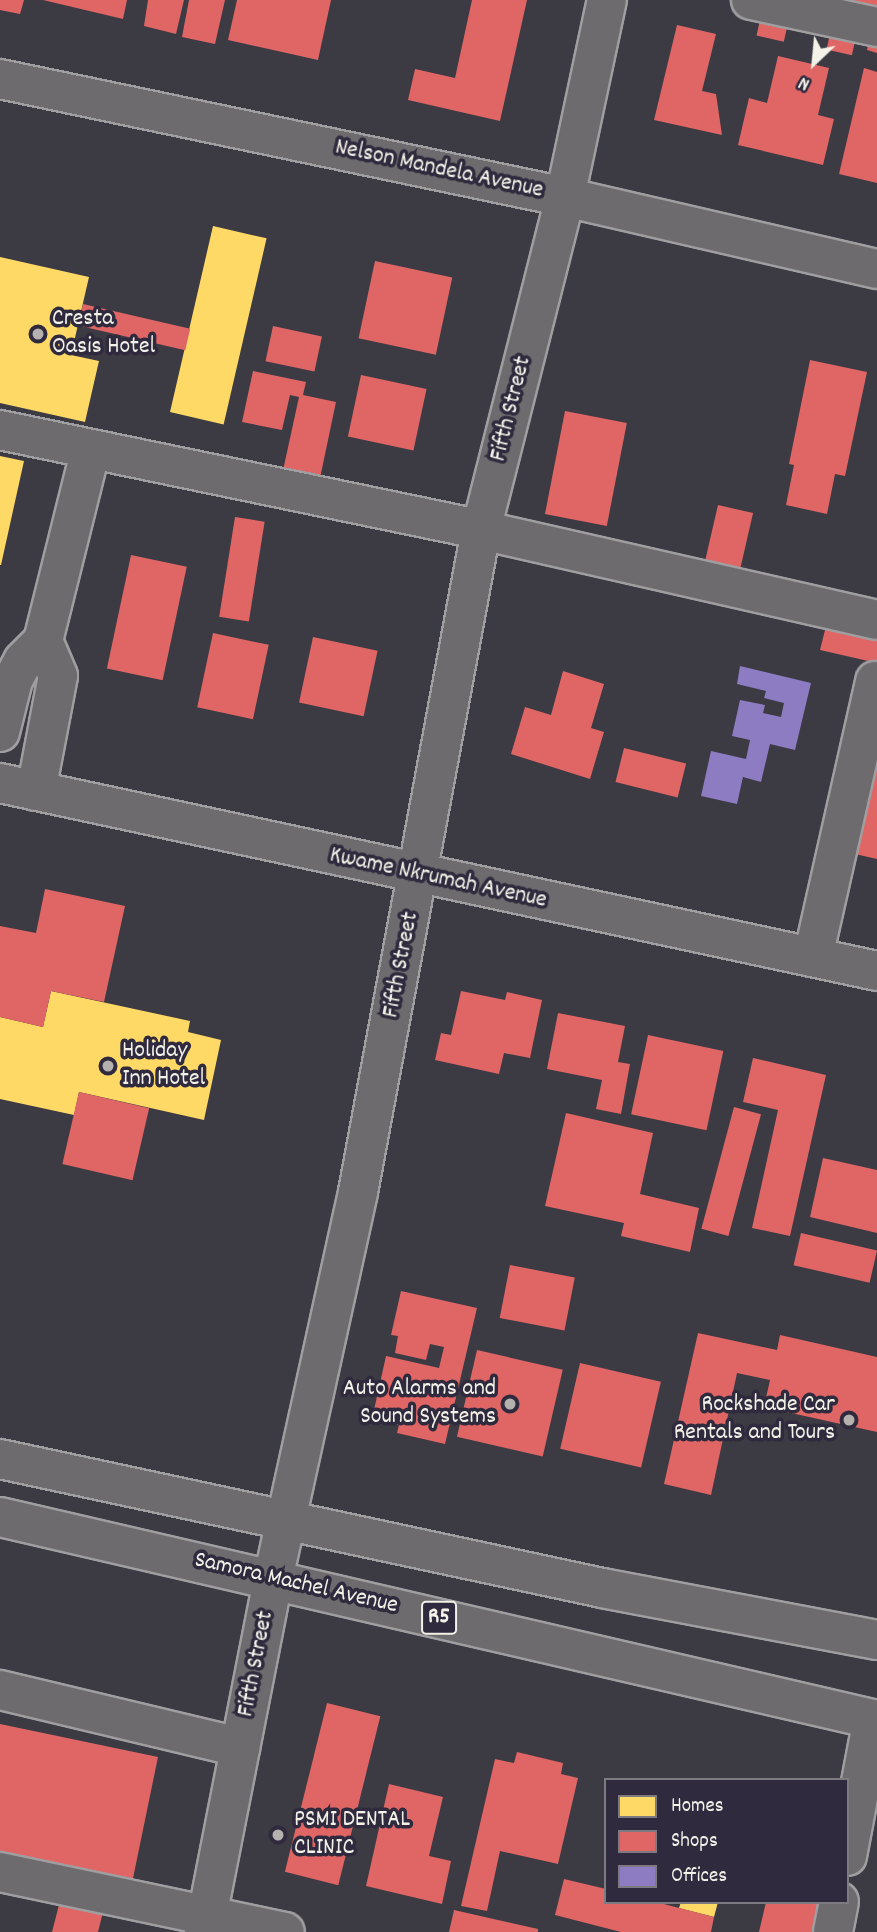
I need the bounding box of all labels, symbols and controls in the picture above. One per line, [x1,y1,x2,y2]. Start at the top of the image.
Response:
north arrow [779,28,849,98]
text: N [794,68,815,97]
street label: Nelson Mandela Avenue [332,134,546,206]
place label: Cresta Oasis Hotel [52,306,155,362]
marker: Cresta Oasis Hotel [30,326,46,342]
street label: Fifth Street [485,354,539,464]
street label: Kwame Nkrumah Avenue [327,842,549,916]
street label: Fifth Street [378,910,426,1020]
place label: Holiday Inn Hotel [122,1038,205,1094]
marker: Holiday Inn Hotel [100,1058,116,1074]
place label: Auto Alarms and Sound Systems [343,1376,496,1432]
place label: Rockshade Car Rentals and Tours [674,1392,835,1448]
marker: Auto Alarms and Sound Systems [502,1396,518,1412]
marker: Rockshade Car Rentals and Tours [841,1412,857,1428]
street label: Samora Machel Avenue [191,1547,401,1621]
road number: R5 [420,1598,458,1638]
street label: Fifth Street [233,1609,281,1719]
legend [604,1778,849,1904]
text: Homes [671,1792,724,1822]
place label: PSMI DENTAL CLINIC [294,1807,410,1863]
marker: PSMI DENTAL CLINIC [268,1825,288,1845]
text: Shops [671,1827,718,1857]
text: Offices [671,1862,727,1892]

